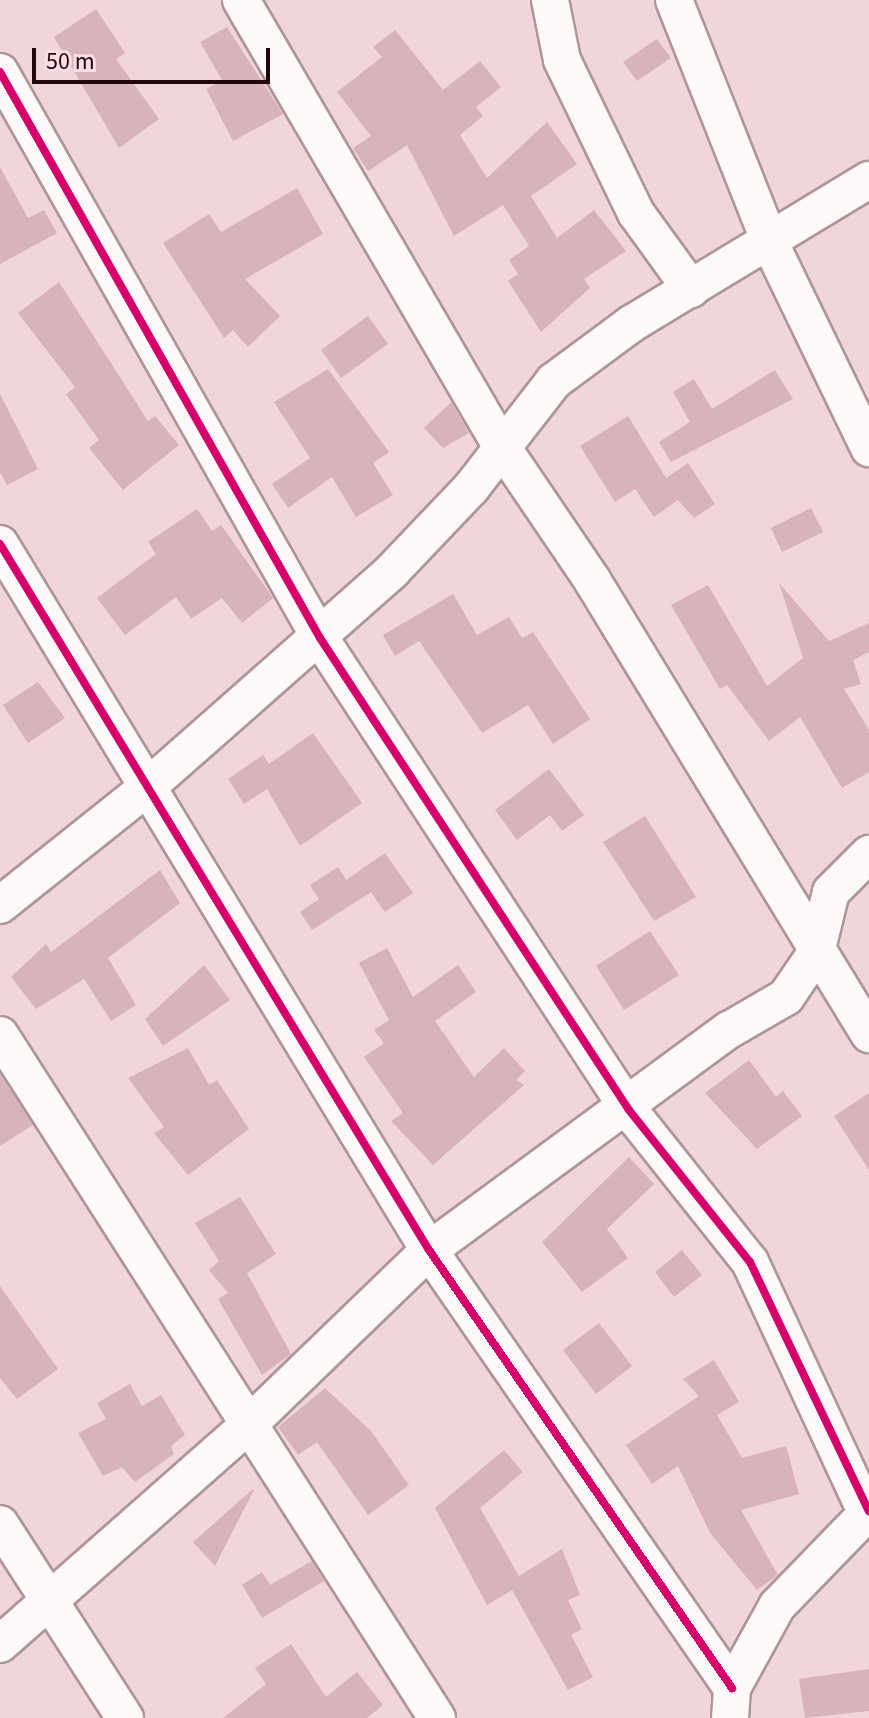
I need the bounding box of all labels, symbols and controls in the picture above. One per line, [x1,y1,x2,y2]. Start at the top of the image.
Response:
scale bar [36,32,274,82]
text: 50 m [46,44,95,79]

